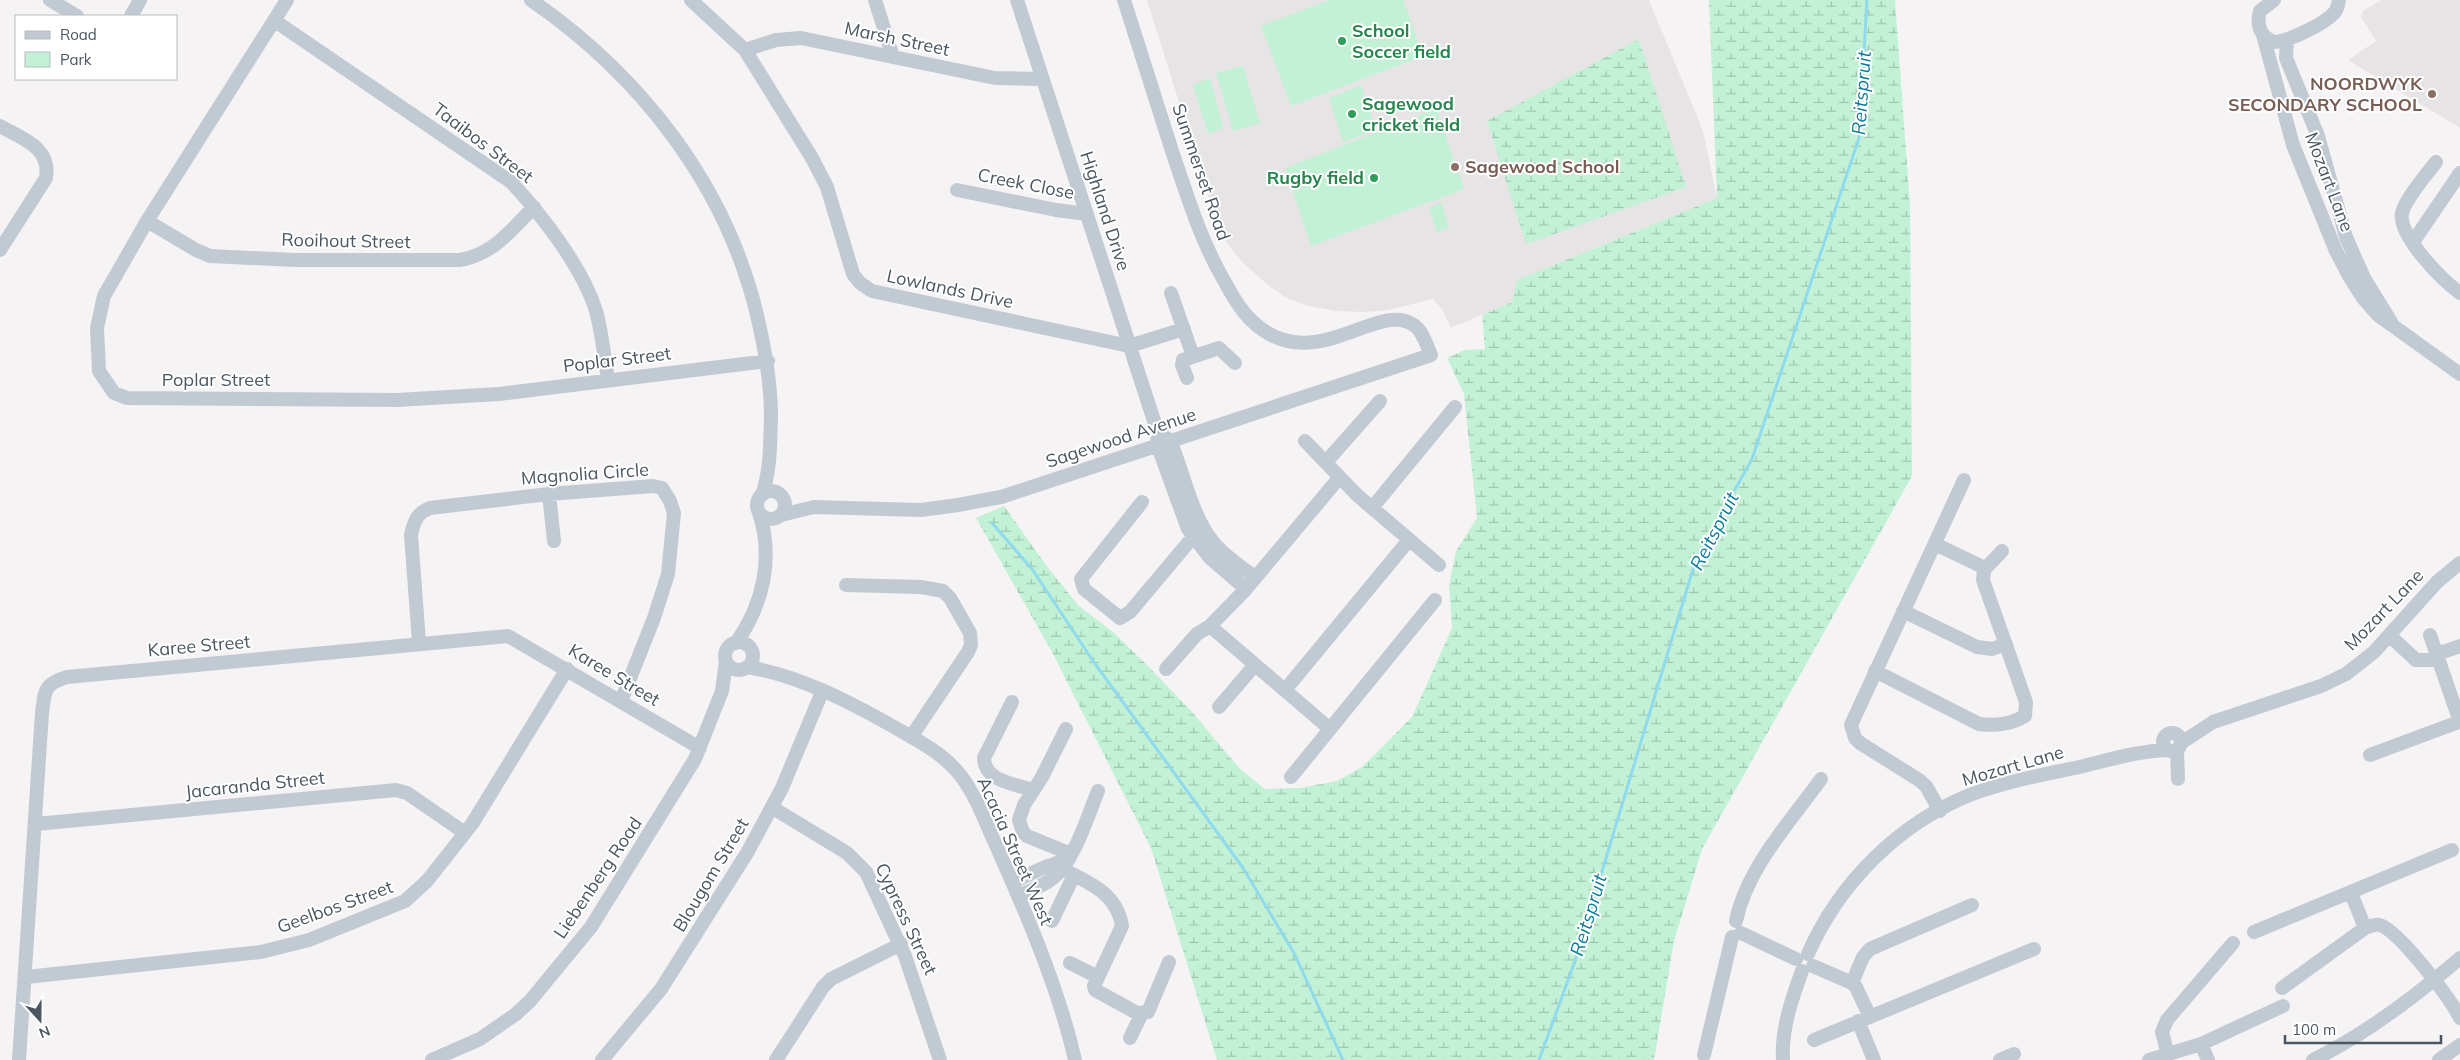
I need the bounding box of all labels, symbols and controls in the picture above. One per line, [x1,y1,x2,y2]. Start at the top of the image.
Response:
legend [15,15,178,80]
street label: Marsh Street [843,16,952,61]
place label: School Soccer field [1352,19,1451,63]
text: Road [60,25,97,44]
marker: School Soccer field [1336,35,1348,47]
water label: Reitspruit [1846,49,1876,136]
text: Park [60,50,92,69]
place label: NOORDWYK SECONDARY SCHOOL [2228,72,2423,116]
marker: NOORDWYK SECONDARY SCHOOL [2426,88,2438,100]
place label: Sagewood cricket field [1362,92,1460,136]
street label: Taaibos Street [429,97,538,188]
street label: Summerset Road [1167,100,1236,243]
marker: Sagewood cricket field [1346,108,1358,120]
street label: Mozart Lane [2300,129,2359,235]
street label: Highland Drive [1075,148,1136,273]
place label: Sagewood School [1465,155,1619,178]
marker: Sagewood School [1449,161,1461,173]
street label: Creek Close [976,163,1076,204]
place label: Rugby field [1267,166,1364,189]
marker: Rugby field [1368,172,1380,184]
street label: Rooihout Street [281,228,411,253]
street label: Lowlands Drive [885,264,1016,313]
street label: Poplar Street [562,341,672,378]
street label: Poplar Street [162,368,270,391]
street label: Sagewood Avenue [1043,402,1199,473]
street label: Magnolia Circle [520,458,650,489]
water label: Reitspruit [1684,487,1744,574]
street label: Mozart Lane [2339,564,2428,655]
street label: Karee Street [147,630,251,661]
street label: Karee Street [564,638,664,711]
street label: Mozart Lane [1959,740,2066,791]
street label: Jacaranda Street [184,766,326,803]
street label: Acacia Street West [972,773,1058,928]
street label: Liebenberg Road [548,813,647,943]
street label: Blougom Street [668,814,754,936]
street label: Cypress Street [871,859,942,978]
water label: Reitspruit [1564,870,1612,959]
street label: Geelbos Street [274,875,396,938]
north arrow [15,995,65,1045]
scale bar [2285,1012,2441,1044]
text: 100 m [2292,1020,2336,1039]
text: N [36,1022,53,1042]

